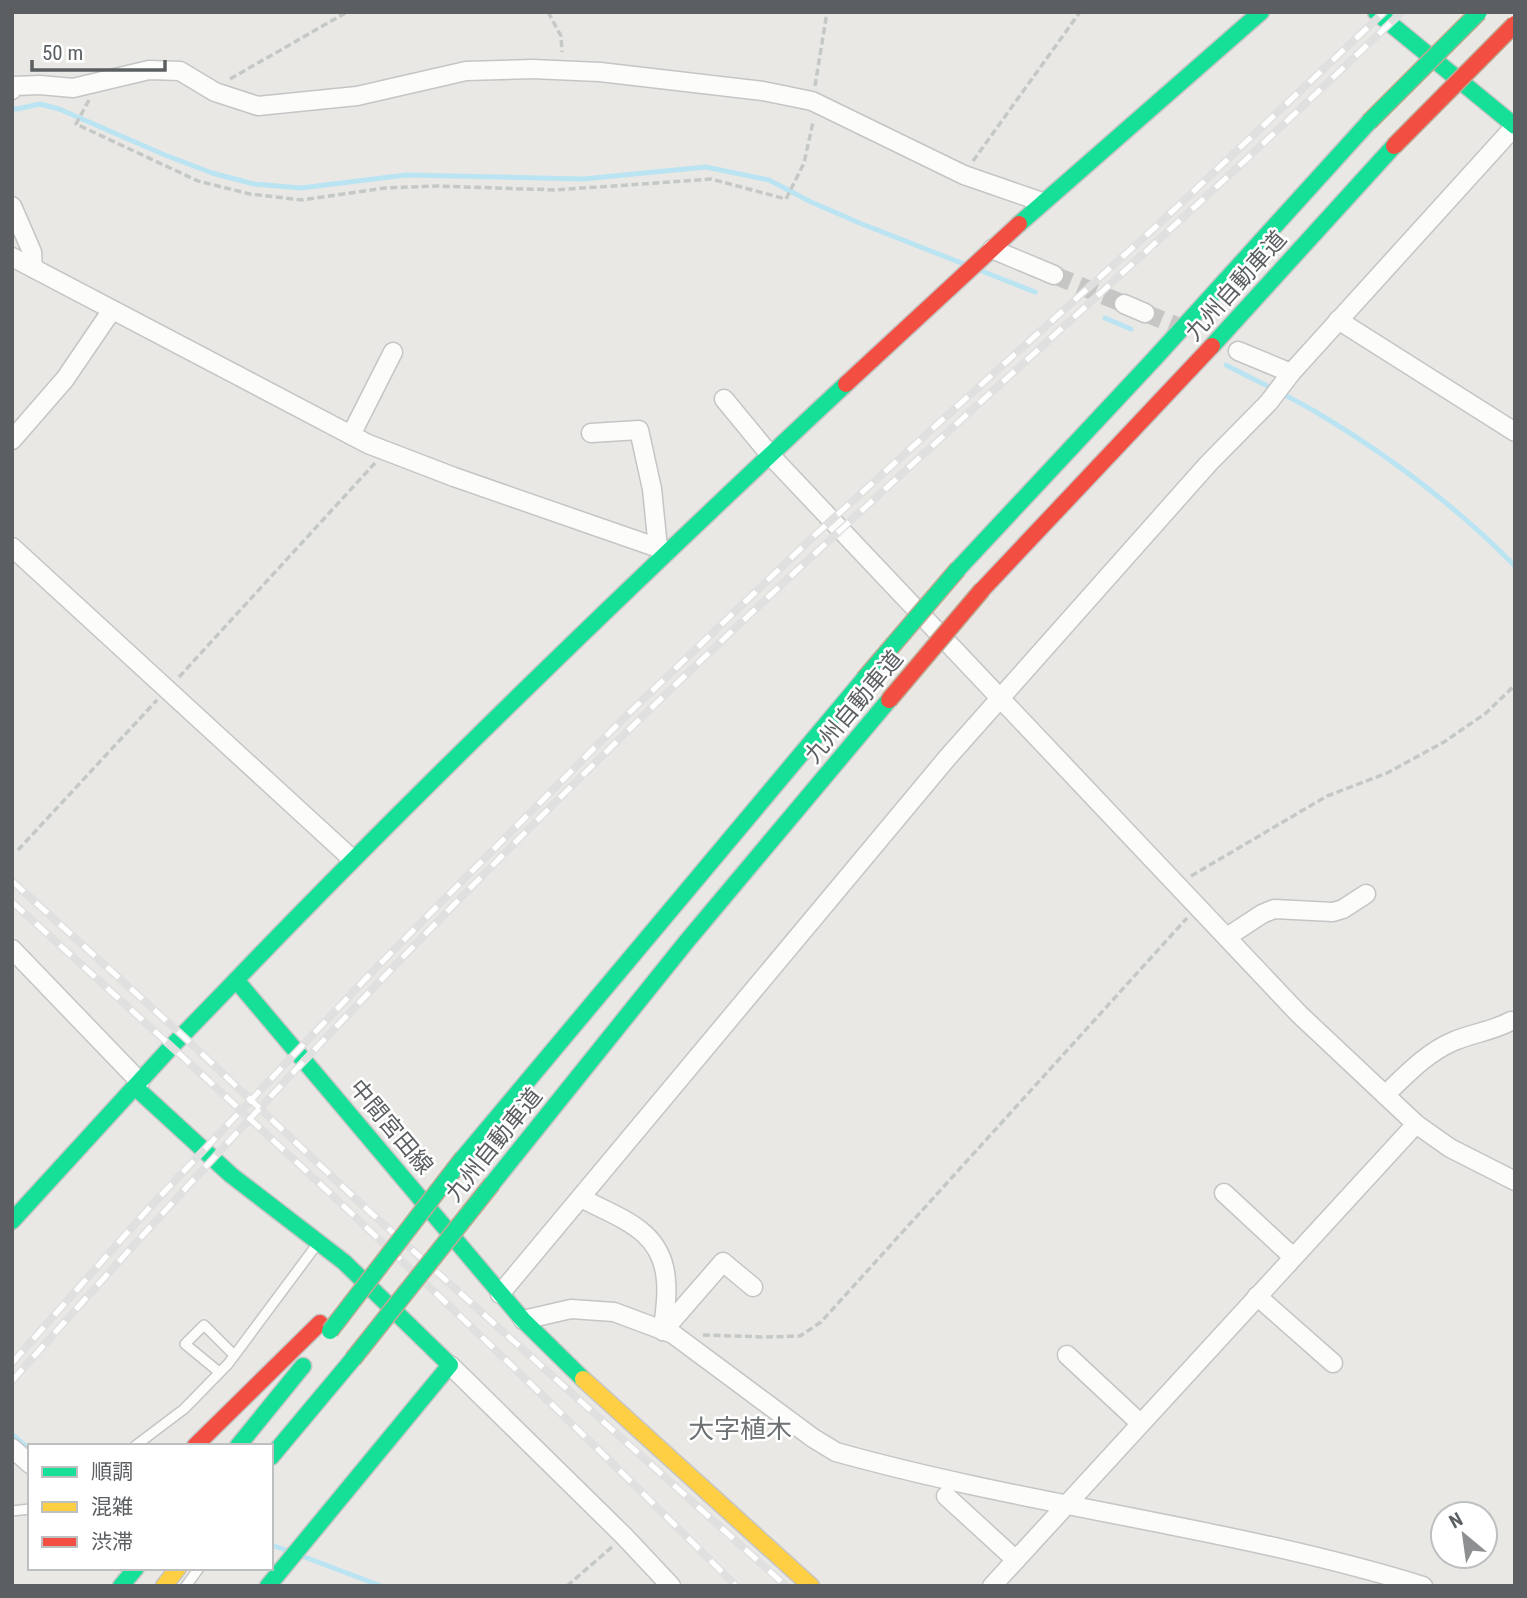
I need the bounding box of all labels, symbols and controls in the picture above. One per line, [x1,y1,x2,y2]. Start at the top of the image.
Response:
scale bar [32,28,164,72]
text: 50 m [42,41,83,65]
street label: 九州自動車道 [1180,226,1292,346]
street label: 九州自動車道 [799,645,909,769]
street label: 中間宮田線 [344,1074,438,1180]
street label: 九州自動車道 [440,1083,548,1207]
district label: 大字植木 [688,1414,792,1444]
legend [28,1444,273,1570]
text: 順調 [91,1460,133,1484]
text: 混雑 [91,1495,133,1519]
north arrow [1429,1500,1499,1570]
text: N [1445,1508,1467,1533]
text: 渋滞 [91,1530,133,1554]

